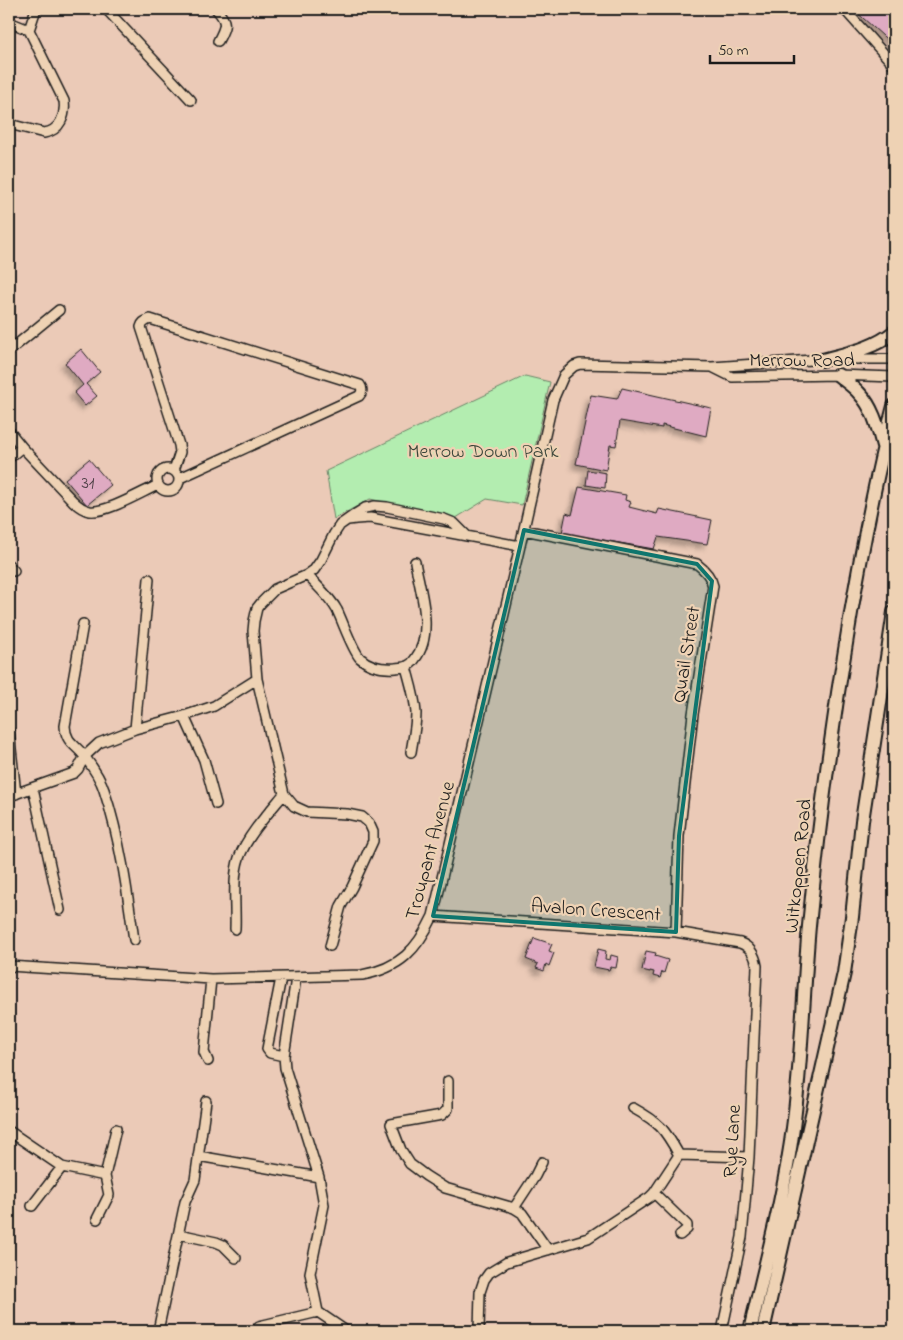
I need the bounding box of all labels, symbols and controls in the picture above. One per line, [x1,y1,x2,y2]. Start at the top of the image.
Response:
scale bar [710,32,794,64]
text: 50 m [718,40,749,62]
street label: Merrow Road [749,347,855,376]
park label: Merrow Down Park [407,438,559,467]
house number: 31 [81,471,95,497]
street label: Quail Street [666,604,709,705]
street label: Troupant Avenue [399,778,464,923]
street label: Witkoppen Road [778,798,821,935]
street label: Avalon Crescent [530,892,662,931]
street label: Rye Lane [717,1104,750,1178]

